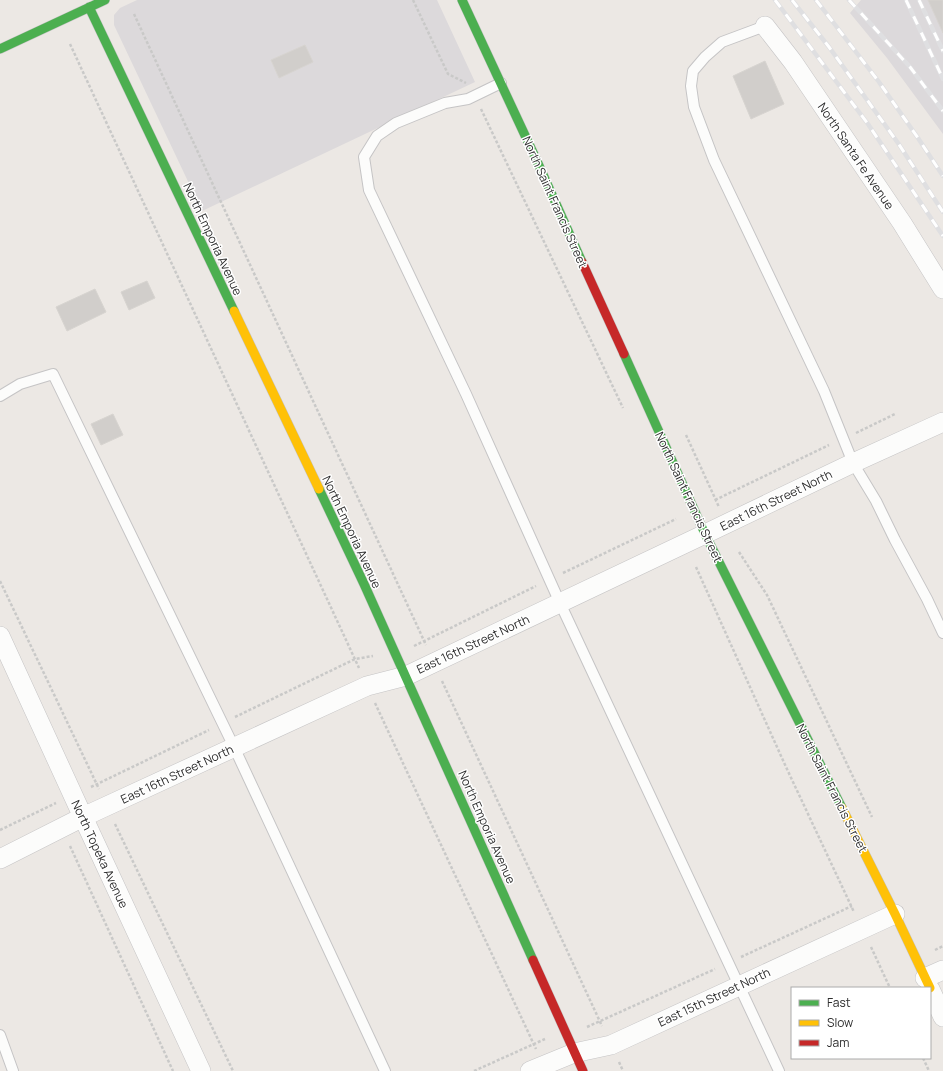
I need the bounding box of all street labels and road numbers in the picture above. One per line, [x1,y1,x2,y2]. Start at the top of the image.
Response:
street label: North Santa Fe Avenue [814,99,898,213]
street label: North Saint Francis Street [518,134,592,271]
street label: North Emporia Avenue [179,180,247,298]
street label: North Saint Francis Street [651,429,727,565]
street label: East 16th Street North [717,465,835,535]
street label: North Emporia Avenue [318,473,386,591]
street label: East 16th Street North [414,610,532,678]
street label: North Saint Francis Street [792,721,872,855]
street label: East 16th Street North [118,740,236,808]
street label: North Emporia Avenue [454,768,520,886]
street label: North Topeka Avenue [67,797,133,911]
street label: East 15th Street North [655,963,773,1031]

